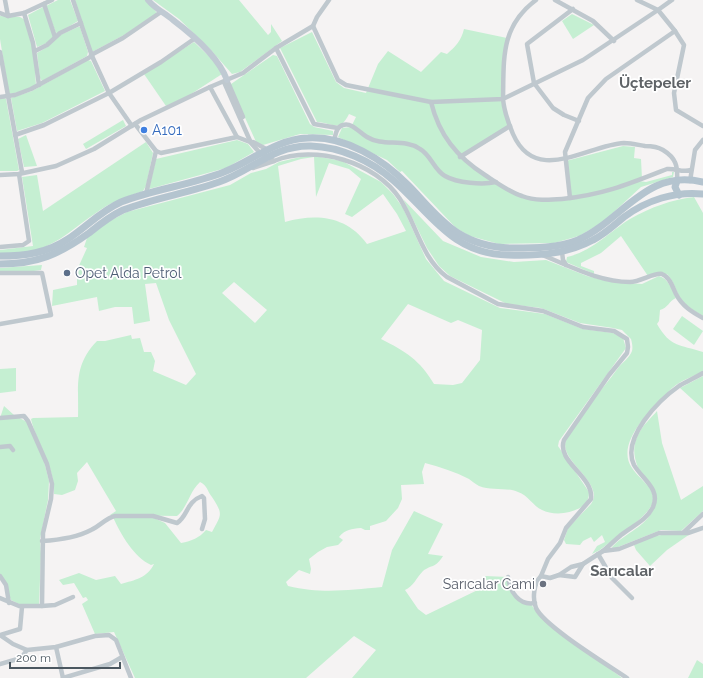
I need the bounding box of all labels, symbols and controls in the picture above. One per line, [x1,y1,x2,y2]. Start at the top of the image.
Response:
district label: Üçtepeler [619,74,691,92]
place label: A101 [152,122,182,138]
marker: A101 [139,125,149,135]
place label: Opet Alda Petrol [75,265,182,281]
marker: Opet Alda Petrol [62,268,72,278]
district label: Sarıcalar [590,562,654,580]
place label: Sarıcalar Cami [443,576,535,592]
marker: Sarıcalar Cami [538,579,548,589]
scale bar [10,644,120,670]
text: 200 m [16,651,51,665]

